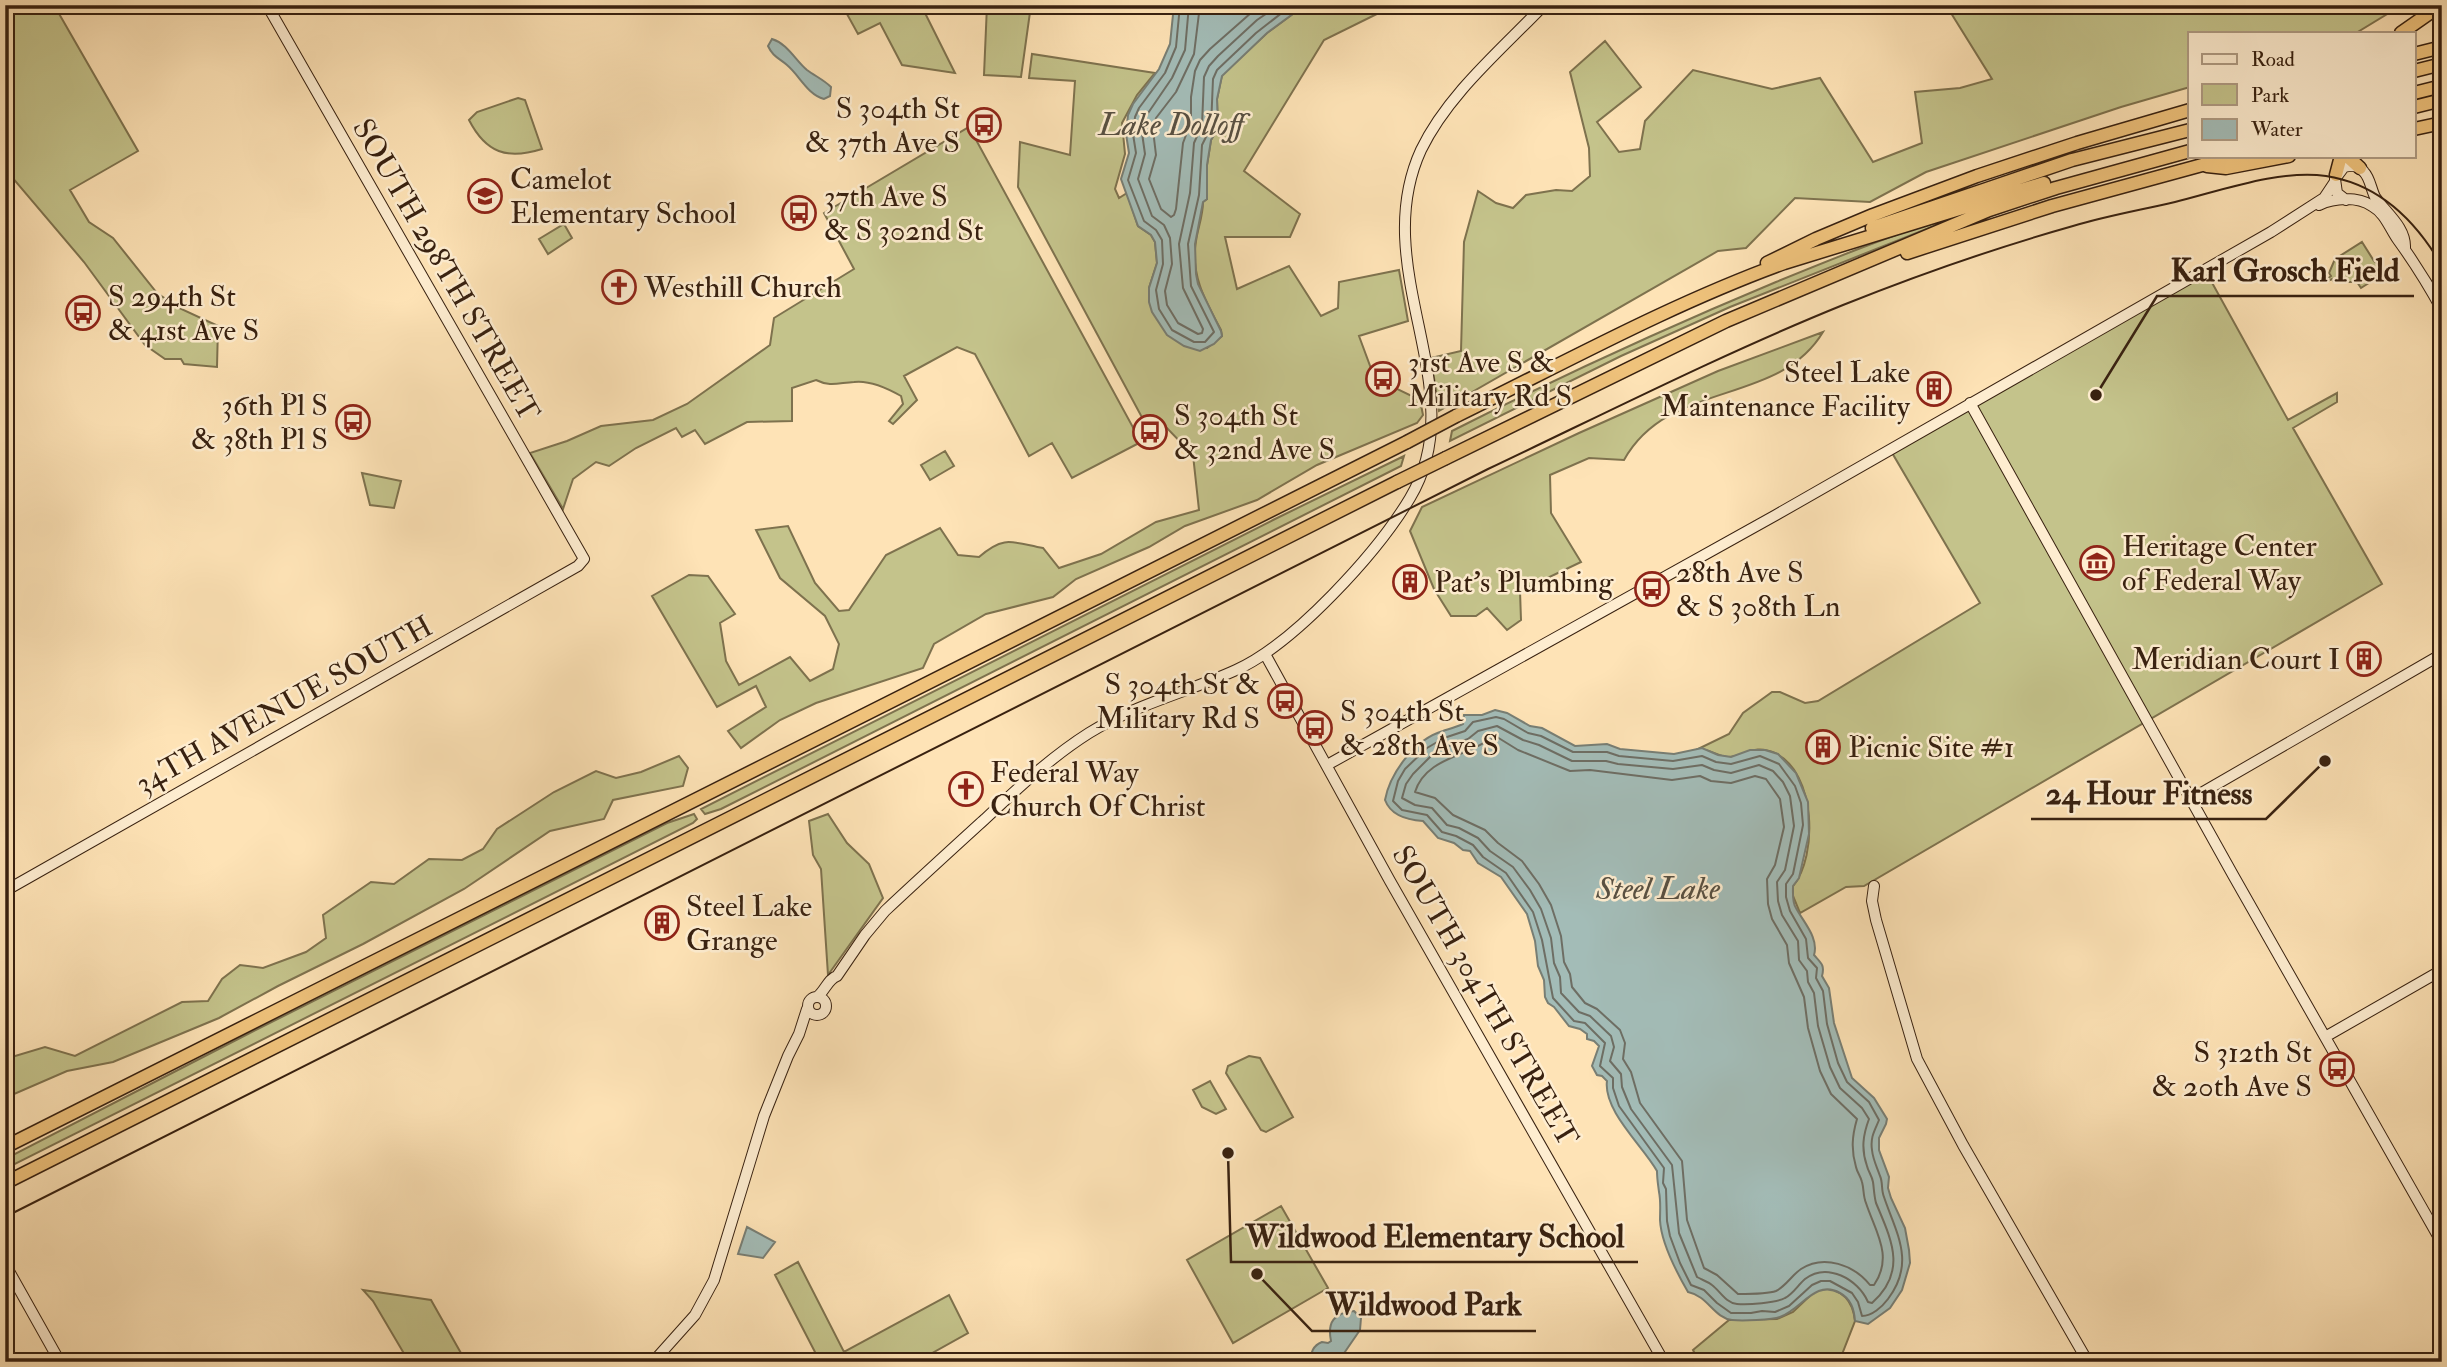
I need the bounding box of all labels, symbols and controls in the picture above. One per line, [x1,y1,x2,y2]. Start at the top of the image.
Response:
legend [2188,32,2416,158]
text: Road [2251,46,2296,73]
text: Park [2251,82,2289,109]
place label: S 304th St & 37th Ave S [805,90,960,161]
water label: Lake Dolloff [1096,105,1251,145]
bus stop icon: S 304th St & 37th Ave S [965,106,1003,144]
street label: SOUTH 298TH STREET [344,112,548,428]
text: Water [2250,116,2303,143]
place label: Camelot Elementary School [510,161,737,232]
school or university icon: Camelot Elementary School [466,177,504,215]
place label: 37th Ave S & S 302nd St [824,178,984,249]
bus stop icon: 37th Ave S & S 302nd St [780,194,818,232]
callout: Karl Grosch Field [2157,243,2414,296]
text: Karl Grosch Field [2170,251,2400,291]
church icon: Westhill Church [600,268,638,306]
place label: Westhill Church [643,269,842,306]
place label: S 294th St & 41st Ave S [108,278,259,349]
bus stop icon: S 294th St & 41st Ave S [64,294,102,332]
place label: 31st Ave S & Military Rd S [1408,344,1572,415]
place label: Steel Lake Maintenance Facility [1660,354,1911,425]
bus stop icon: 31st Ave S & Military Rd S [1364,360,1402,398]
building icon: Steel Lake Maintenance Facility [1915,370,1953,408]
place label: 36th Pl S & 38th Pl S [191,387,328,458]
place label: S 304th St & 32nd Ave S [1174,397,1335,468]
bus stop icon: 36th Pl S & 38th Pl S [334,403,372,441]
bus stop icon: S 304th St & 32nd Ave S [1131,413,1169,451]
place label: Heritage Center of Federal Way [2122,528,2317,599]
museum icon: Heritage Center of Federal Way [2078,544,2116,582]
place label: 28th Ave S & S 308th Ln [1676,554,1840,625]
building icon: Pat's Plumbing [1391,563,1429,601]
place label: Pat's Plumbing [1434,564,1614,601]
bus stop icon: 28th Ave S & S 308th Ln [1633,570,1671,608]
street label: 34TH AVENUE SOUTH [129,608,439,802]
building icon: Meridian Court I [2345,640,2383,678]
place label: Meridian Court I [2132,641,2340,678]
place label: S 304th St & Military Rd S [1096,666,1260,737]
bus stop icon: S 304th St & Military Rd S [1266,682,1304,720]
place label: S 304th St & 28th Ave S [1340,693,1499,764]
bus stop icon: S 304th St & 28th Ave S [1296,709,1334,747]
building icon: Picnic Site #1 [1804,728,1842,766]
place label: Picnic Site #1 [1848,729,2014,766]
place label: Federal Way Church Of Christ [990,754,1206,825]
callout: 24 Hour Fitness [2031,766,2266,819]
church icon: Federal Way Church Of Christ [947,770,985,808]
text: 24 Hour Fitness [2046,774,2253,814]
street label: SOUTH 304TH STREET [1384,839,1586,1153]
water label: Steel Lake [1595,869,1720,909]
place label: Steel Lake Grange [686,888,812,959]
building icon: Steel Lake Grange [643,904,681,942]
place label: S 312th St & 20th Ave S [2152,1034,2312,1105]
bus stop icon: S 312th St & 20th Ave S [2318,1050,2356,1088]
callout: Wildwood Elementary School [1231,1209,1638,1262]
text: Wildwood Elementary School [1244,1217,1625,1257]
callout: Wildwood Park [1312,1278,1536,1331]
text: Wildwood Park [1325,1285,1523,1325]

